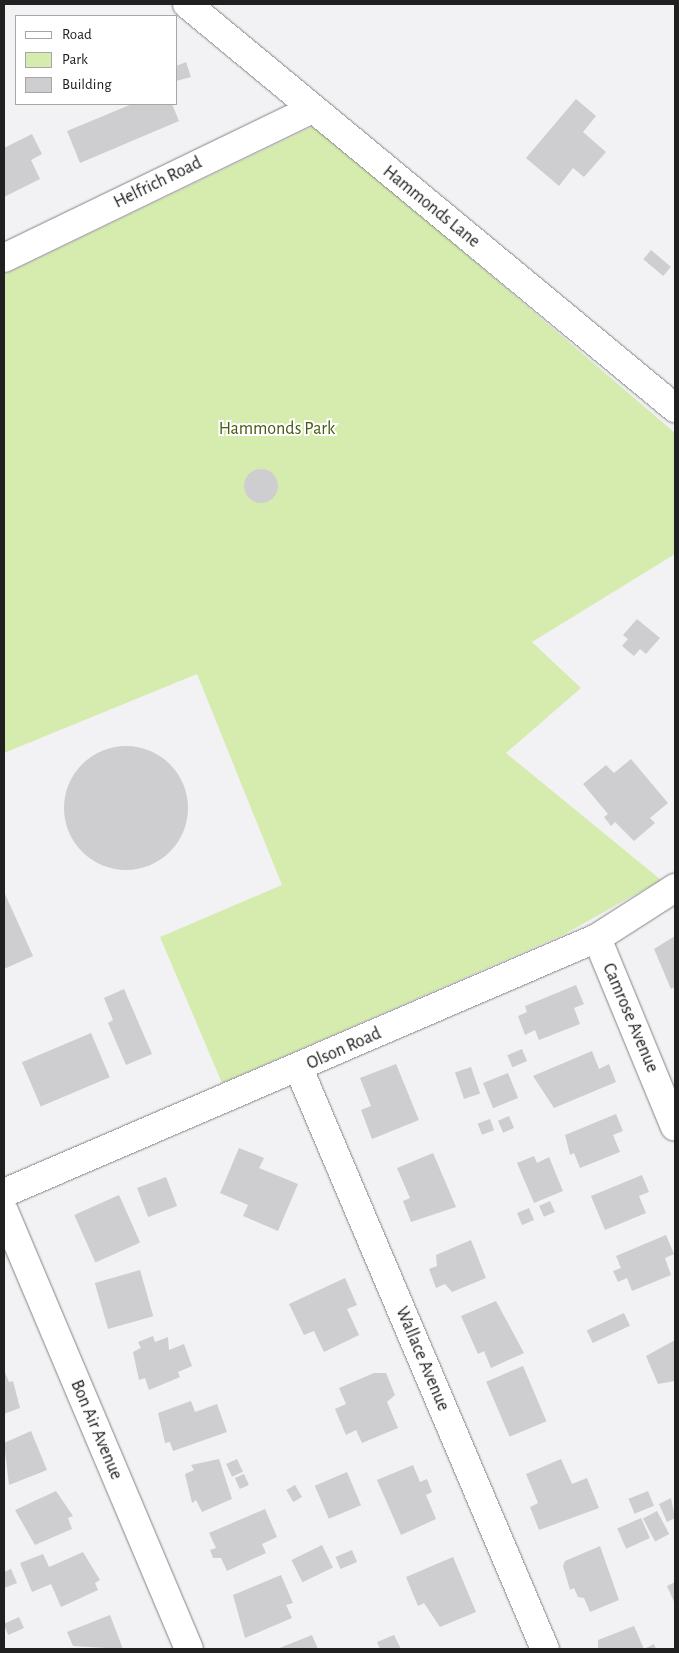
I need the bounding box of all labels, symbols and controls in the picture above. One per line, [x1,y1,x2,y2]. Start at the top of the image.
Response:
legend [15,15,178,105]
text: Road [62,27,92,42]
text: Park [62,52,88,67]
text: Building [62,77,112,92]
street label: Helfrich Road [110,152,206,214]
street label: Hammonds Lane [378,161,484,253]
park label: Hammonds Park [219,418,335,440]
street label: Camrose Avenue [597,960,663,1076]
street label: Olson Road [303,1023,385,1075]
street label: Wallace Avenue [390,1304,454,1414]
street label: Bon Air Avenue [65,1377,127,1483]

